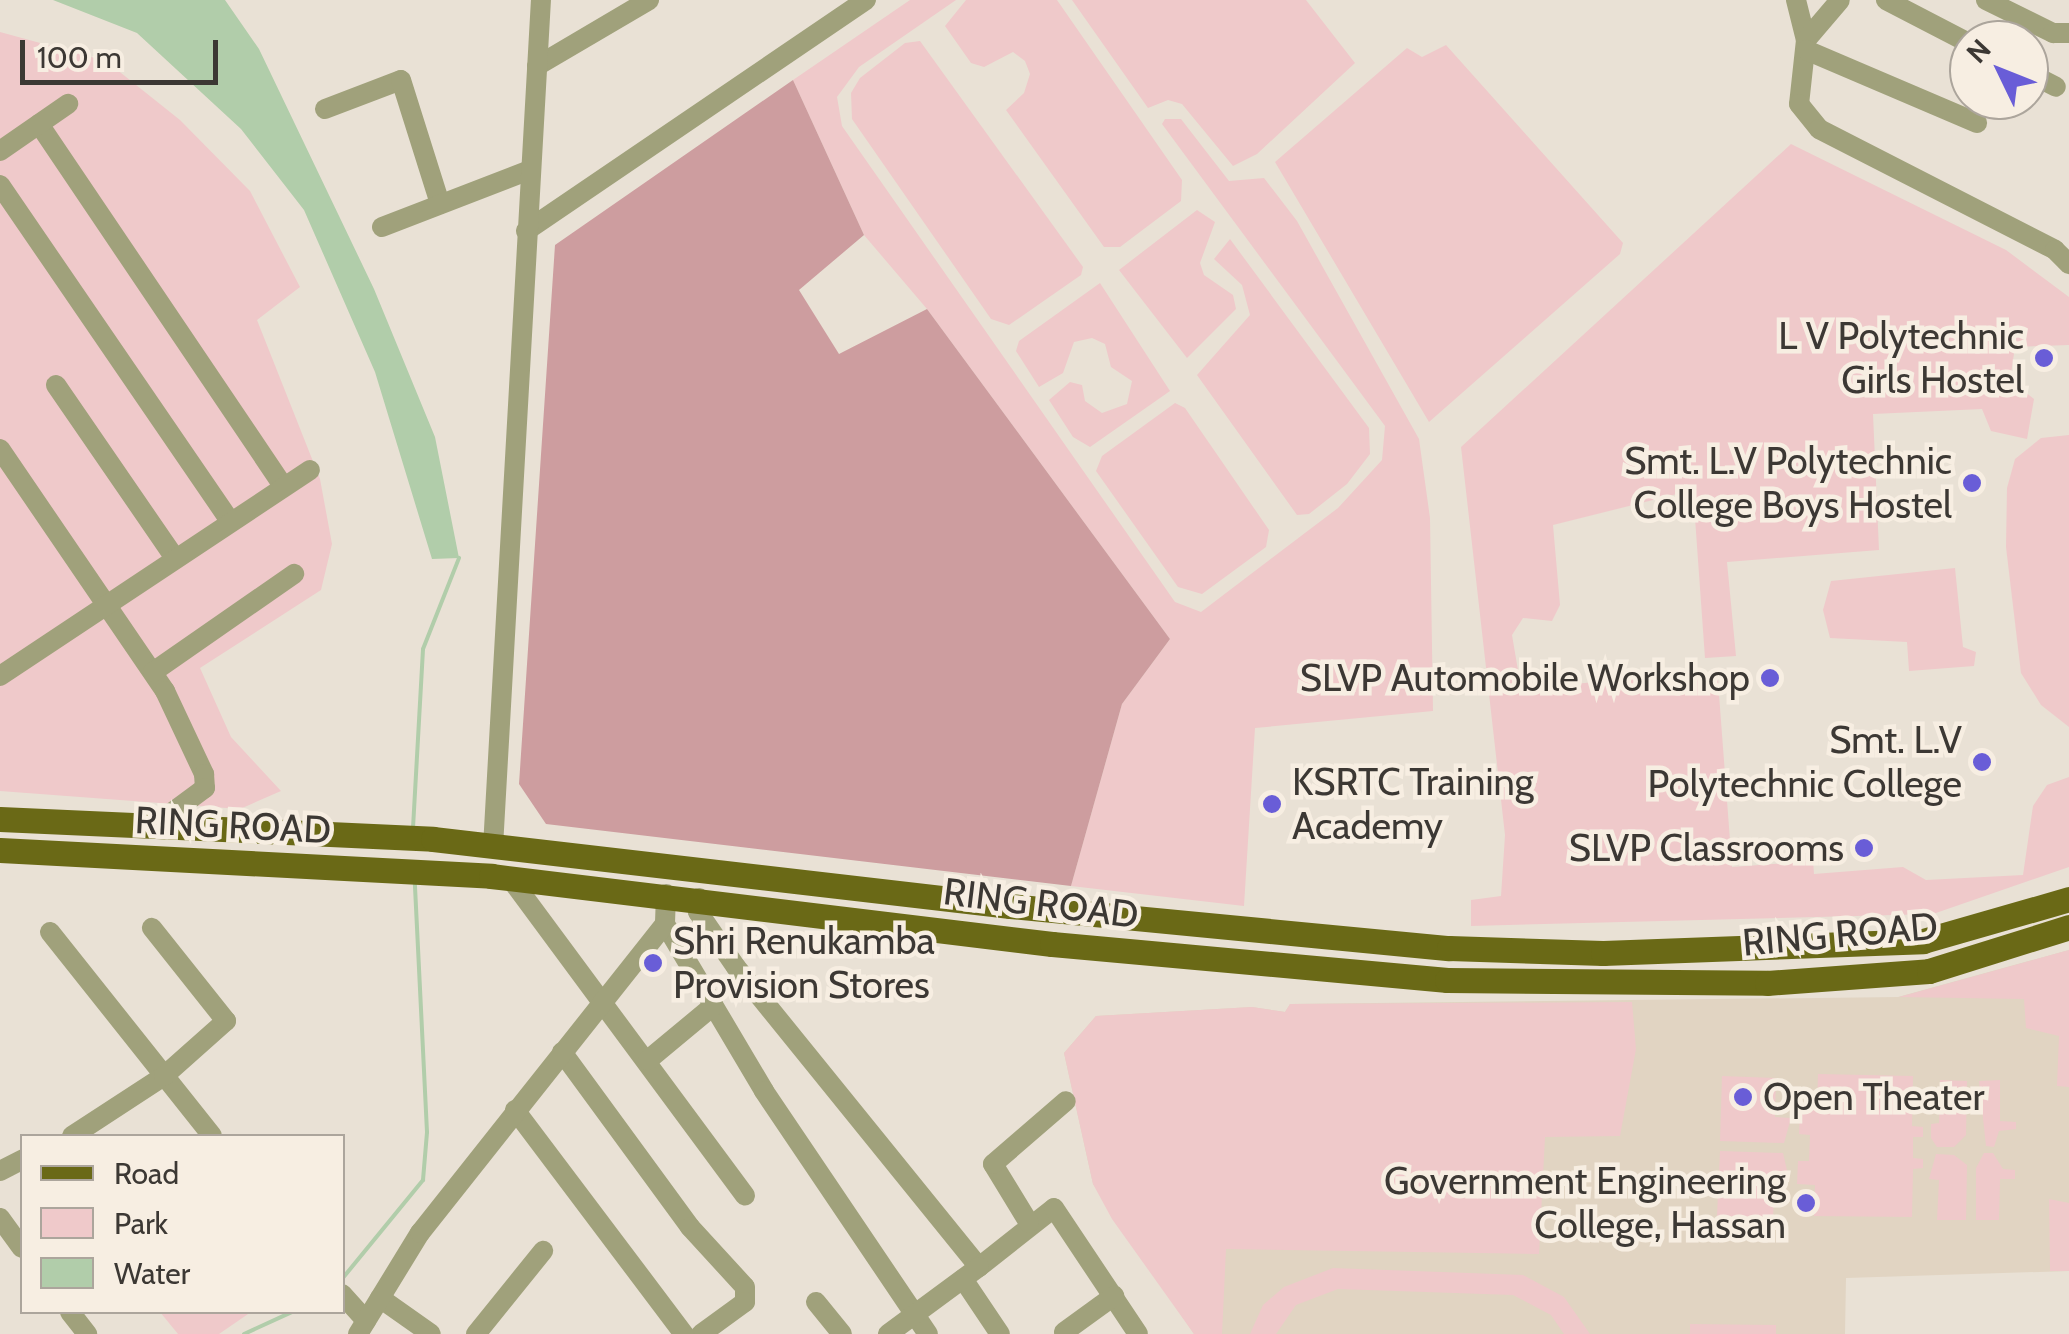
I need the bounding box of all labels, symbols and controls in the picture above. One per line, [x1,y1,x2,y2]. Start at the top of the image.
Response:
scale bar [25,20,222,82]
north arrow [1949,20,2049,120]
text: N [1959,32,1998,70]
text: 100 m [37,39,122,76]
place label: L V Polytechnic Girls Hostel [1778,313,2024,402]
marker: L V Polytechnic Girls Hostel [2033,347,2055,369]
place label: Smt. L.V Polytechnic College Boys Hostel [1624,438,1952,528]
marker: Smt. L.V Polytechnic College Boys Hostel [1961,472,1983,494]
place label: SLVP Automobile Workshop [1300,655,1750,701]
marker: SLVP Automobile Workshop [1759,667,1781,689]
place label: Smt. L.V Polytechnic College [1648,717,1962,806]
marker: Smt. L.V Polytechnic College [1971,751,1993,773]
place label: KSRTC Training Academy [1292,759,1534,848]
marker: KSRTC Training Academy [1261,793,1283,815]
street label: RING ROAD [134,797,332,853]
place label: SLVP Classrooms [1569,825,1844,871]
marker: SLVP Classrooms [1853,837,1875,859]
street label: RING ROAD [941,868,1141,938]
street label: RING ROAD [1740,903,1940,965]
place label: Shri Renukamba Provision Stores [673,918,935,1008]
marker: Shri Renukamba Provision Stores [642,952,664,974]
place label: Open Theater [1763,1074,1984,1120]
marker: Open Theater [1732,1086,1754,1108]
legend [20,1134,345,1314]
text: Road [114,1155,179,1192]
place label: Government Engineering College, Hassan [1384,1158,1786,1248]
marker: Government Engineering College, Hassan [1795,1192,1817,1214]
text: Park [114,1205,168,1242]
text: Water [114,1255,190,1292]

